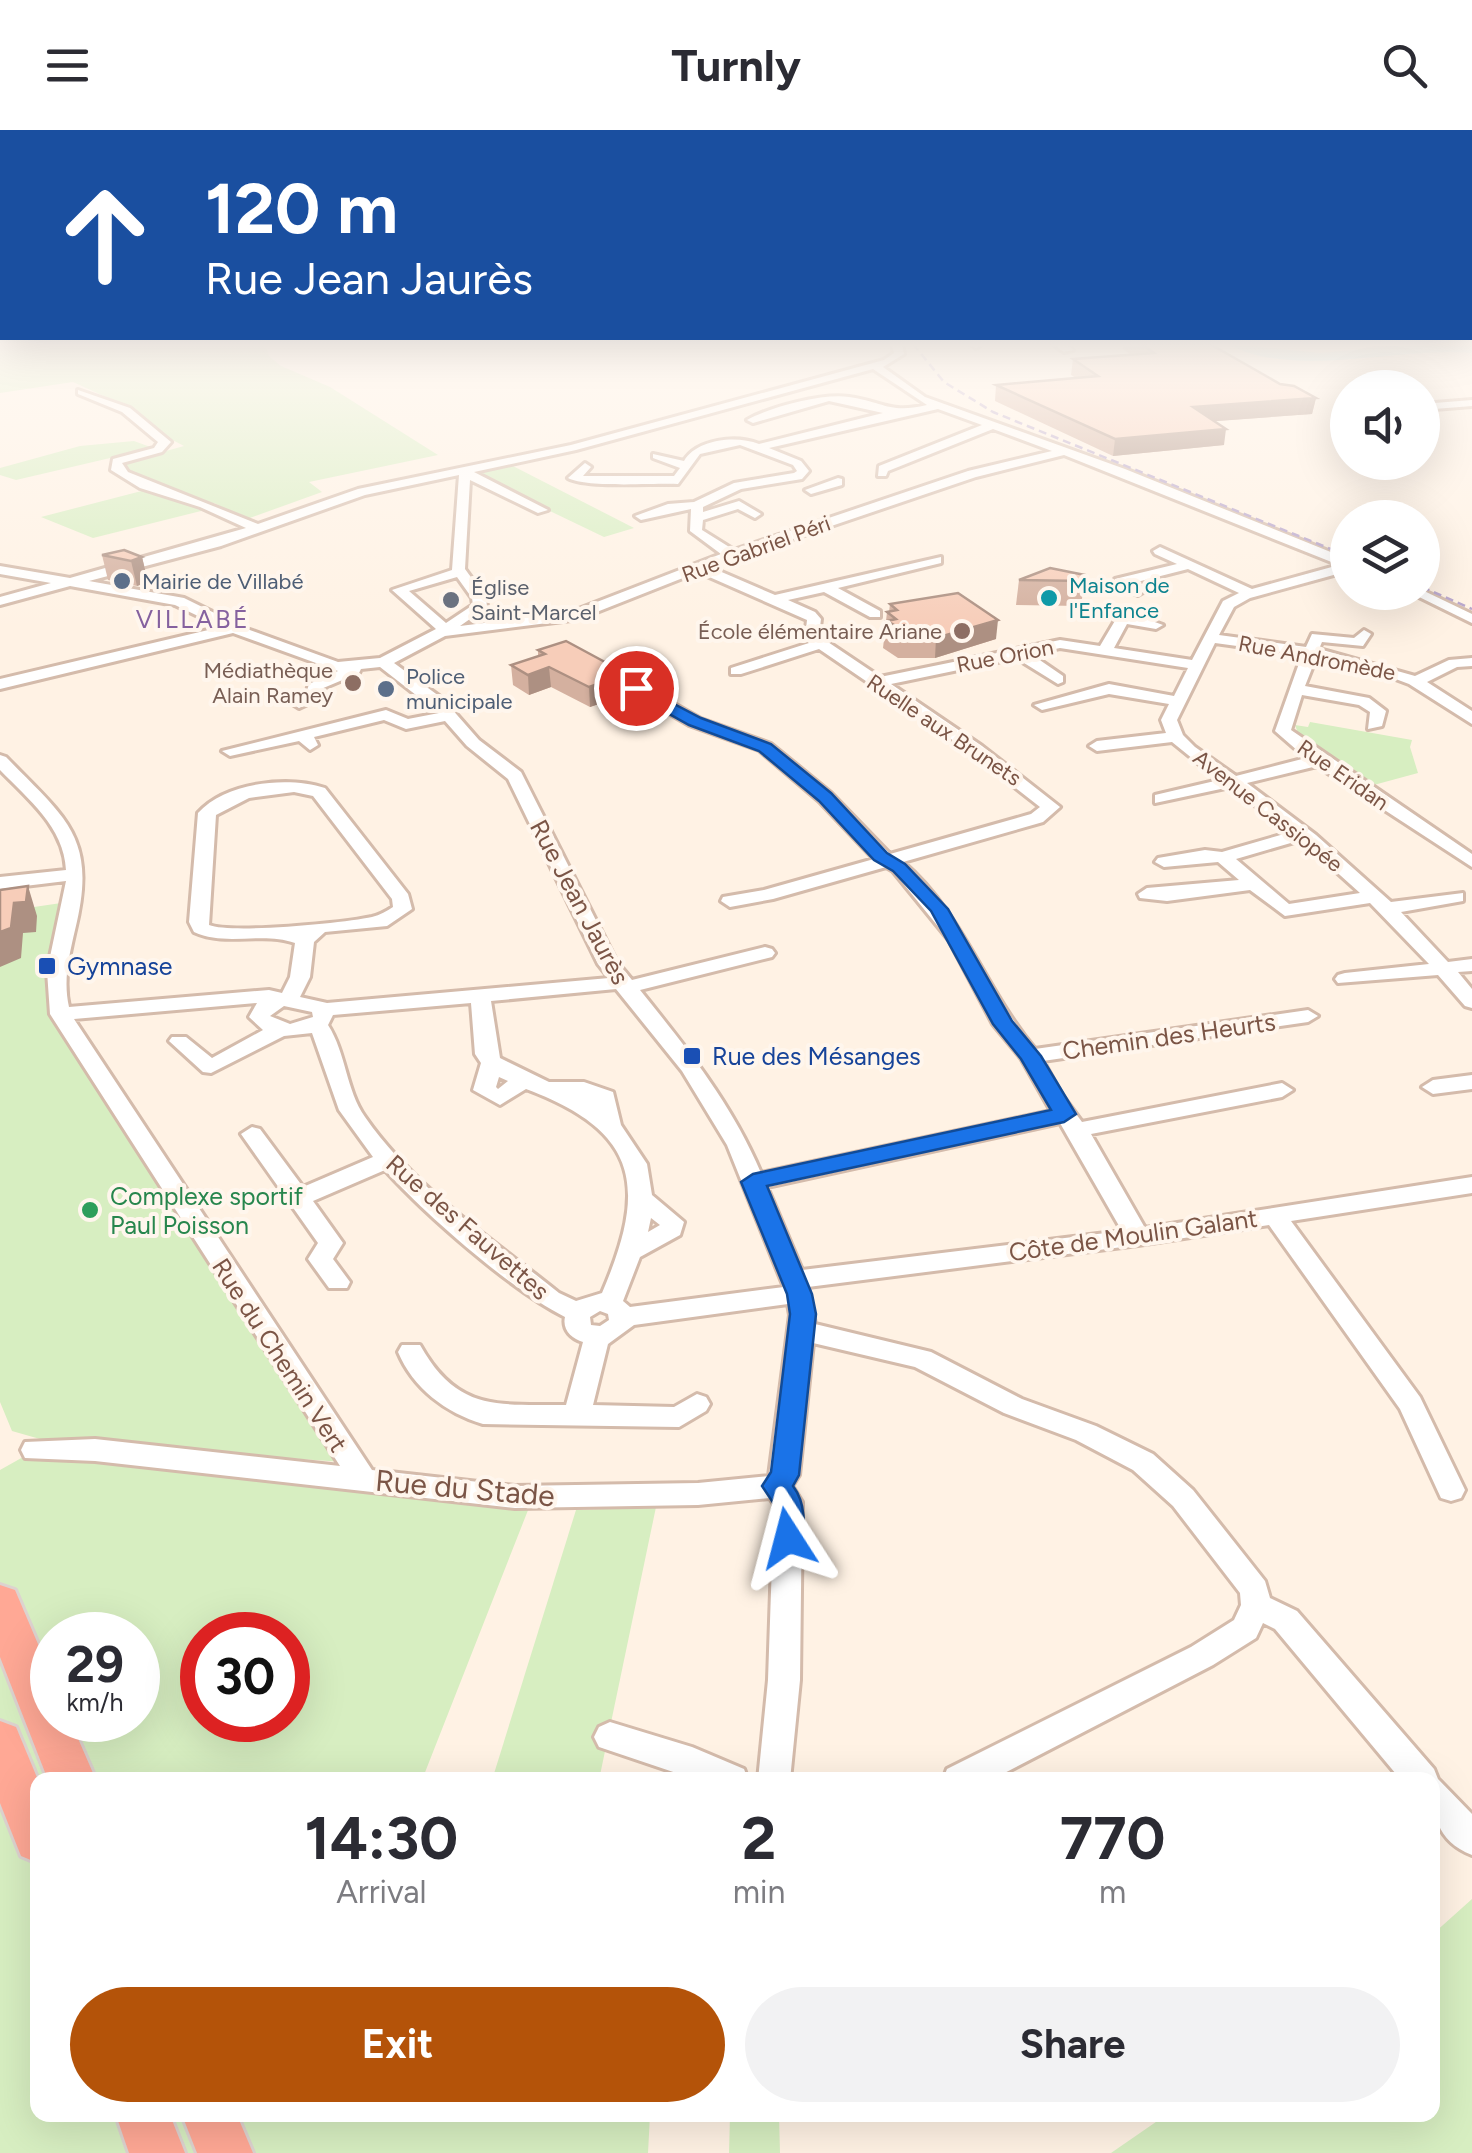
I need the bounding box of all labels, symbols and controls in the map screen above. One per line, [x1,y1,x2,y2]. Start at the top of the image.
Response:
icon: menu [40,38,95,93]
text: Turnly [671,38,801,92]
icon: search [1377,38,1432,93]
text: 120 m [205,166,398,251]
icon: ahead [40,170,170,300]
text: Rue Jean Jaurès [205,251,533,305]
map controls [1330,370,1440,610]
button: sound [1330,370,1440,480]
button: layers [1330,500,1440,610]
street label: Rue Gabriel Péri [678,510,834,588]
place label: Mairie de Villabé [142,568,303,595]
marker: Mairie de Villabé [111,570,133,592]
place label: Maison de l'Enfance [1069,572,1170,624]
place label: Église Saint-Marcel [471,574,597,626]
marker: Maison de l'Enfance [1038,587,1060,609]
marker: Église Saint-Marcel [440,589,462,611]
district label: VILLABÉ [136,604,250,634]
place label: École élémentaire Ariane [698,618,942,645]
marker: École élémentaire Ariane [951,620,973,642]
street label: Rue Andromède [1236,630,1398,686]
street label: Rue Orion [954,633,1056,679]
pin [594,646,679,731]
place label: Médiathèque Alain Ramey [204,657,333,709]
icon: arrive [609,661,664,716]
place label: Police municipale [406,663,512,715]
street label: Ruelle aux Brunets [862,668,1026,792]
marker: Médiathèque Alain Ramey [342,672,364,694]
marker: Police municipale [375,678,397,700]
street label: Rue Eridan [1292,734,1394,816]
street label: Avenue Cassiopée [1188,744,1348,878]
street label: Rue Jean Jaurès [524,815,636,989]
place label: Gymnase [67,951,172,981]
marker: Gymnase [36,955,58,977]
street label: Chemin des Heurts [1061,1006,1277,1066]
place label: Rue des Mésanges [712,1041,921,1071]
marker: Rue des Mésanges [681,1045,703,1067]
street label: Rue des Fauvettes [380,1148,556,1306]
place label: Complexe sportif Paul Poisson [110,1181,304,1240]
marker: Complexe sportif Paul Poisson [79,1199,101,1221]
street label: Côte de Moulin Galant [1007,1203,1259,1267]
street label: Rue du Chemin Vert [206,1253,354,1457]
street label: Rue du Stade [374,1462,556,1514]
position arrow [736,1486,840,1590]
speed limit sign: 30 [180,1612,310,1742]
text: 29 [66,1634,124,1695]
text: km/h [66,1687,124,1717]
text: 14:30 [305,1802,458,1874]
text: 2 [742,1802,776,1874]
text: 770 [1060,1802,1165,1874]
text: Arrival [336,1873,427,1911]
text: min [733,1873,785,1911]
text: m [1099,1873,1126,1911]
button: Exit [70,1987,725,2102]
button: Share [745,1987,1400,2102]

